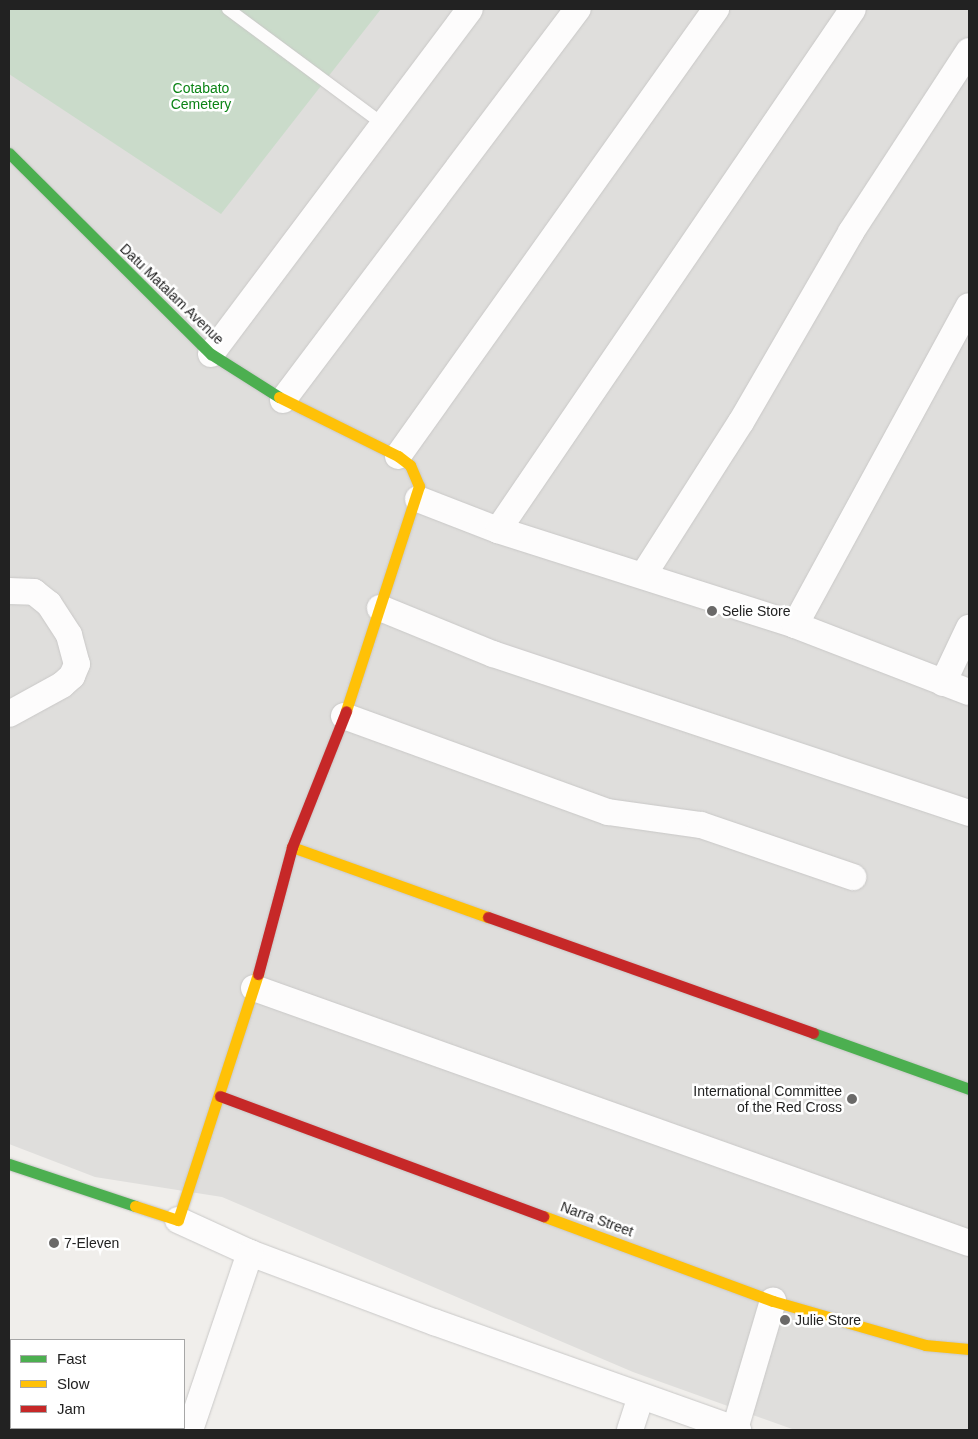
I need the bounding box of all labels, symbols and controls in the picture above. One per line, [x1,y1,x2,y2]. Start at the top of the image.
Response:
park label: Cotabato Cemetery [171,80,231,112]
street label: Datu Matalam Avenue [116,240,228,348]
place label: Selie Store [722,603,790,619]
marker: Selie Store [706,605,718,617]
place label: International Committee of the Red Cross [693,1083,842,1116]
marker: International Committee of the Red Cross [846,1093,858,1105]
street label: Narra Street [558,1198,636,1240]
place label: 7-Eleven [64,1235,119,1251]
marker: 7-Eleven [48,1237,60,1249]
place label: Julie Store [795,1312,861,1328]
marker: Julie Store [779,1314,791,1326]
legend [10,1339,185,1429]
text: Fast [57,1350,86,1367]
text: Slow [57,1375,90,1392]
text: Jam [57,1400,85,1417]

